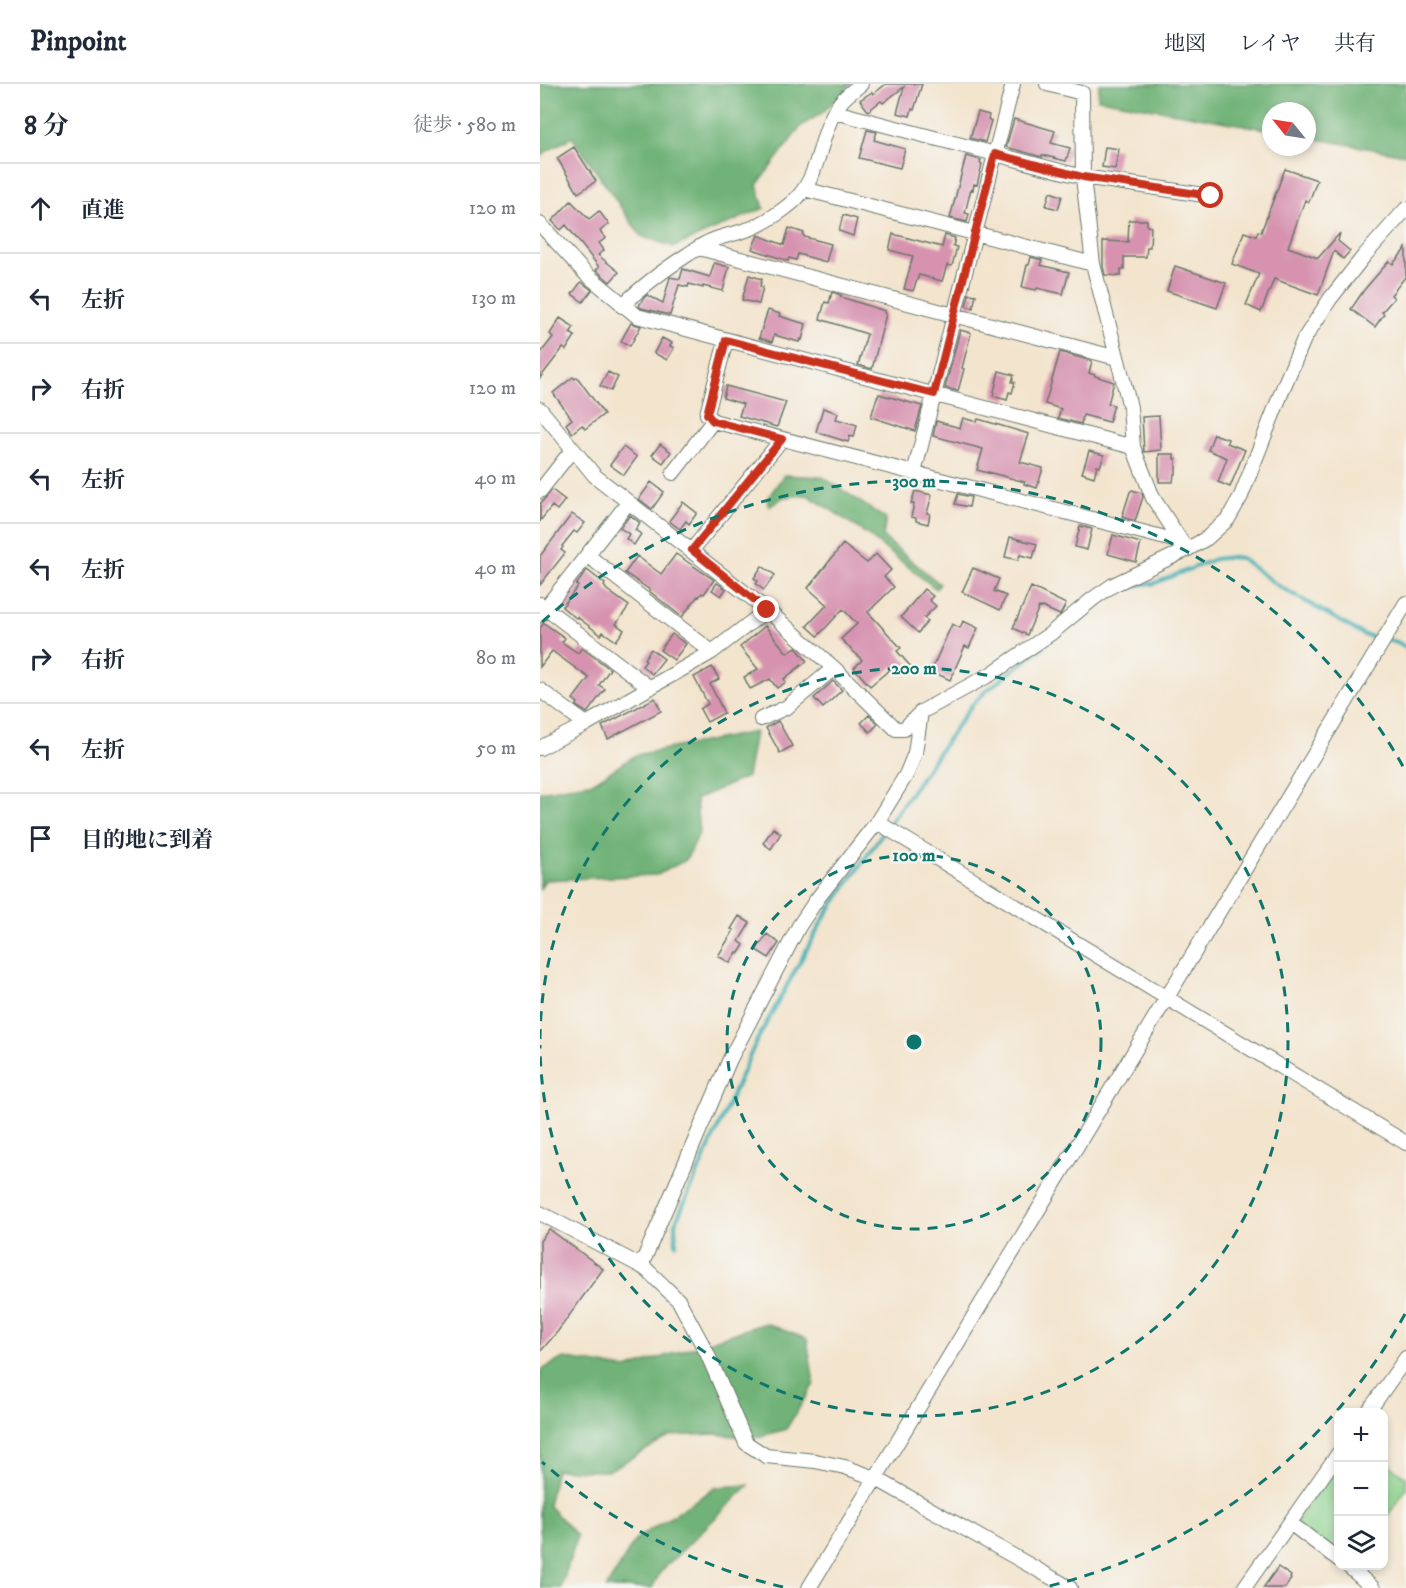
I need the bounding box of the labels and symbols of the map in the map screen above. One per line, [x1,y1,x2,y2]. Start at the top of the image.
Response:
north arrow [1262,102,1316,156]
route start [1197,182,1223,208]
text: 300 m [892,471,936,493]
route end [753,596,779,622]
text: 200 m [891,658,937,680]
text: 100 m [892,845,936,867]
centre of rings [904,1032,924,1052]

